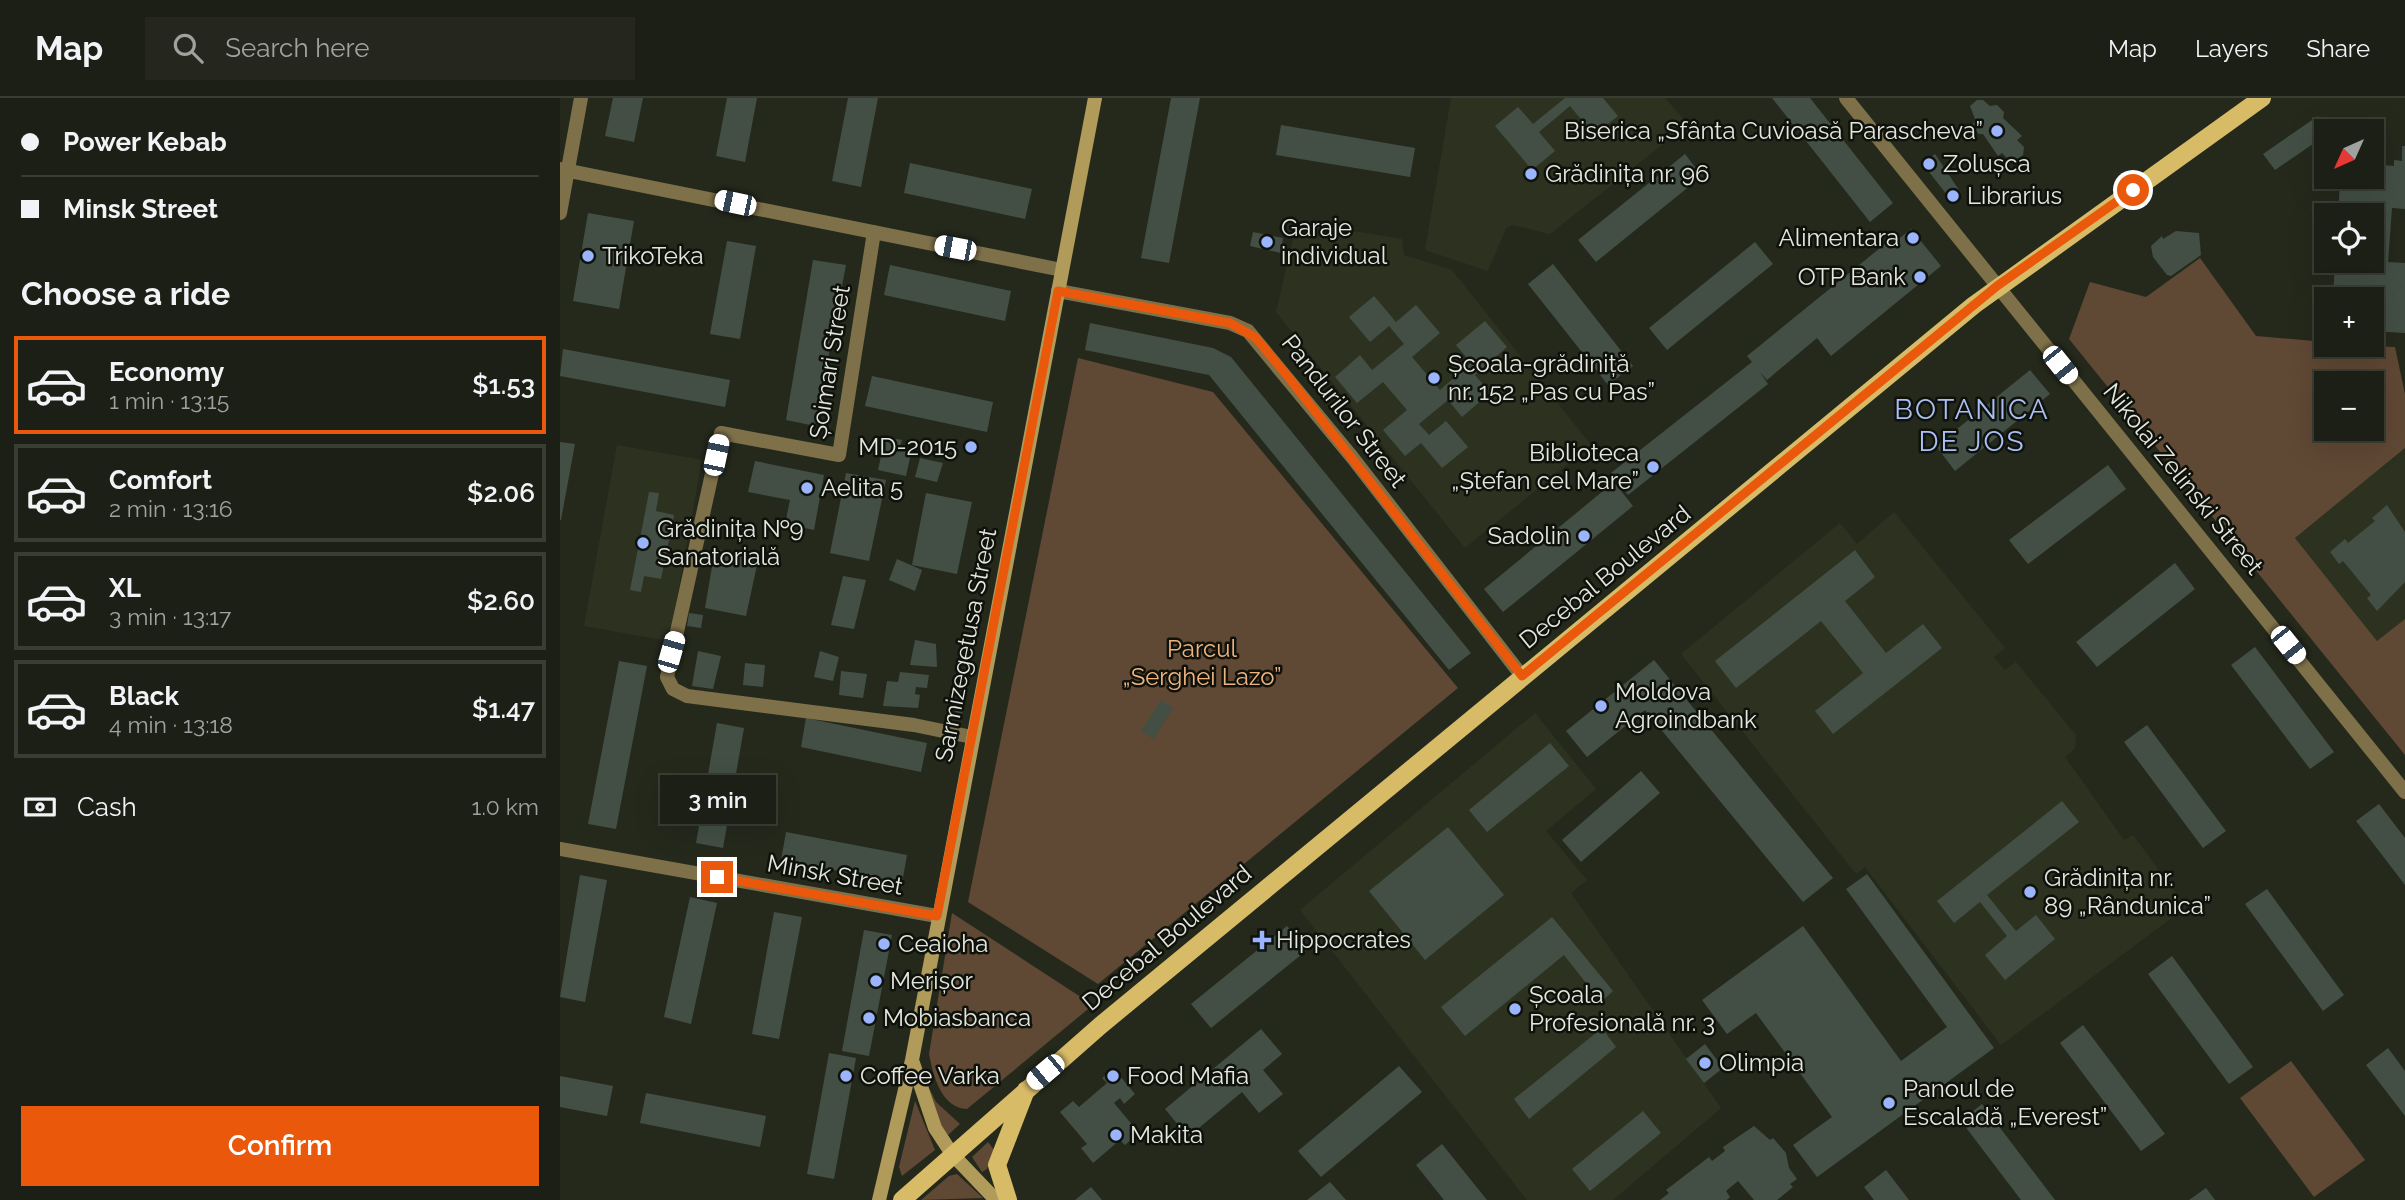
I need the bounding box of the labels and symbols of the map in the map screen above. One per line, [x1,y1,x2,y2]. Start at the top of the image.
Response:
place label: Biserica „Sfânta Cuvioasă Parascheva” [1564,116,1983,145]
north arrow [2314,119,2384,189]
marker: Biserica „Sfânta Cuvioasă Parascheva” [1989,123,2005,139]
place label: Zolușca [1943,149,2031,178]
marker: Zolușca [1921,156,1937,172]
place label: Grădinița nr. 96 [1545,159,1710,188]
marker: Grădinița nr. 96 [1523,166,1539,182]
route start [2117,174,2149,206]
place label: Librarius [1967,181,2062,210]
car [713,188,758,218]
marker: Librarius [1945,188,1961,204]
place label: Garaje individual [1281,213,1388,270]
place label: Alimentara [1778,223,1899,252]
marker: Alimentara [1905,230,1921,246]
car [933,234,978,262]
marker: Garaje individual [1259,234,1275,250]
place label: TrikoTeka [602,241,704,270]
marker: TrikoTeka [580,248,596,264]
place label: OTP Bank [1798,262,1906,291]
marker: OTP Bank [1912,269,1928,285]
street label: Șoimari Street [803,283,856,441]
street label: Pandurilor Street [1276,328,1413,493]
car [2039,342,2082,388]
place label: Școala-grădiniță nr. 152 „Pas cu Pas” [1448,349,1655,406]
marker: Școala-grădiniță nr. 152 „Pas cu Pas” [1426,370,1442,386]
street label: Nikolai Zelinski Street [2097,377,2269,580]
district label: BOTANICA DE JOS [1894,393,2050,458]
car [702,432,731,478]
place label: MD-2015 [858,432,957,461]
place label: Biblioteca „Ștefan cel Mare” [1451,438,1639,495]
marker: MD-2015 [963,439,979,455]
marker: Biblioteca „Ștefan cel Mare” [1645,459,1661,475]
place label: Aelita 5 [821,473,903,502]
marker: Aelita 5 [799,480,815,496]
street label: Decebal Boulevard [1513,499,1696,654]
place label: Grădinița №9 Sanatorială [657,514,804,571]
place label: Sadolin [1487,521,1570,550]
street label: Sarmizegetusa Street [929,526,1002,764]
marker: Sadolin [1576,528,1592,544]
marker: Grădinița №9 Sanatorială [635,535,651,551]
car [2267,622,2310,668]
car [656,629,687,675]
park label: Parcul „Serghei Lazo” [1122,634,1282,691]
place label: Moldova Agroindbank [1615,677,1757,734]
marker: Moldova Agroindbank [1593,698,1609,714]
callout: 3 min [659,776,775,824]
street label: Minsk Street [765,848,905,901]
street label: Decebal Boulevard [1076,859,1257,1017]
route end [701,861,733,893]
place label: Grădinița nr. 89 „Rândunica” [2044,863,2211,920]
marker: Grădinița nr. 89 „Rândunica” [2022,884,2038,900]
place label: Hippocrates [1276,925,1411,954]
place label: Ceaioha [898,929,988,958]
marker: Hippocrates [1254,932,1270,948]
marker: Ceaioha [876,936,892,952]
place label: Merișor [890,966,973,995]
marker: Merișor [868,973,884,989]
place label: Școala Profesională nr. 3 [1529,980,1715,1037]
marker: Școala Profesională nr. 3 [1507,1001,1523,1017]
place label: Mobiasbanca [883,1003,1031,1032]
marker: Mobiasbanca [861,1010,877,1026]
place label: Olimpia [1719,1048,1804,1077]
car [1023,1050,1068,1094]
marker: Olimpia [1697,1055,1713,1071]
place label: Coffee Varka [860,1061,1000,1090]
place label: Food Mafia [1127,1061,1249,1090]
marker: Coffee Varka [838,1068,854,1084]
marker: Food Mafia [1105,1068,1121,1084]
place label: Panoul de Escaladă „Everest” [1903,1074,2107,1131]
marker: Panoul de Escaladă „Everest” [1881,1095,1897,1111]
place label: Makita [1130,1120,1203,1149]
marker: Makita [1108,1127,1124,1143]

